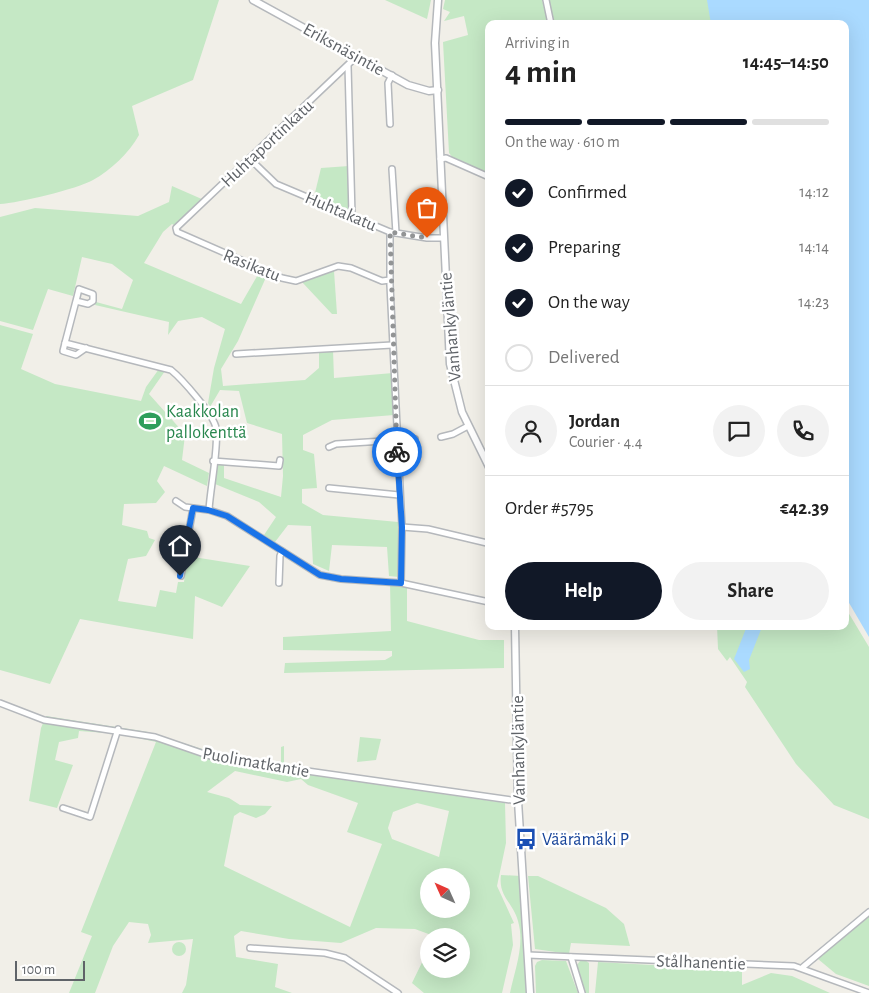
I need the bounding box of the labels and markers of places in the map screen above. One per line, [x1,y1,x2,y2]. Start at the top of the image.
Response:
pin [406,187,448,238]
place label: Kaakkolan pallokenttä [166,403,247,442]
sports icon: Kaakkolan pallokenttä [137,408,163,434]
pin [159,525,201,576]
bus stop icon: Väärämäki P [513,826,539,852]
place label: Väärämäki P [542,831,629,849]

